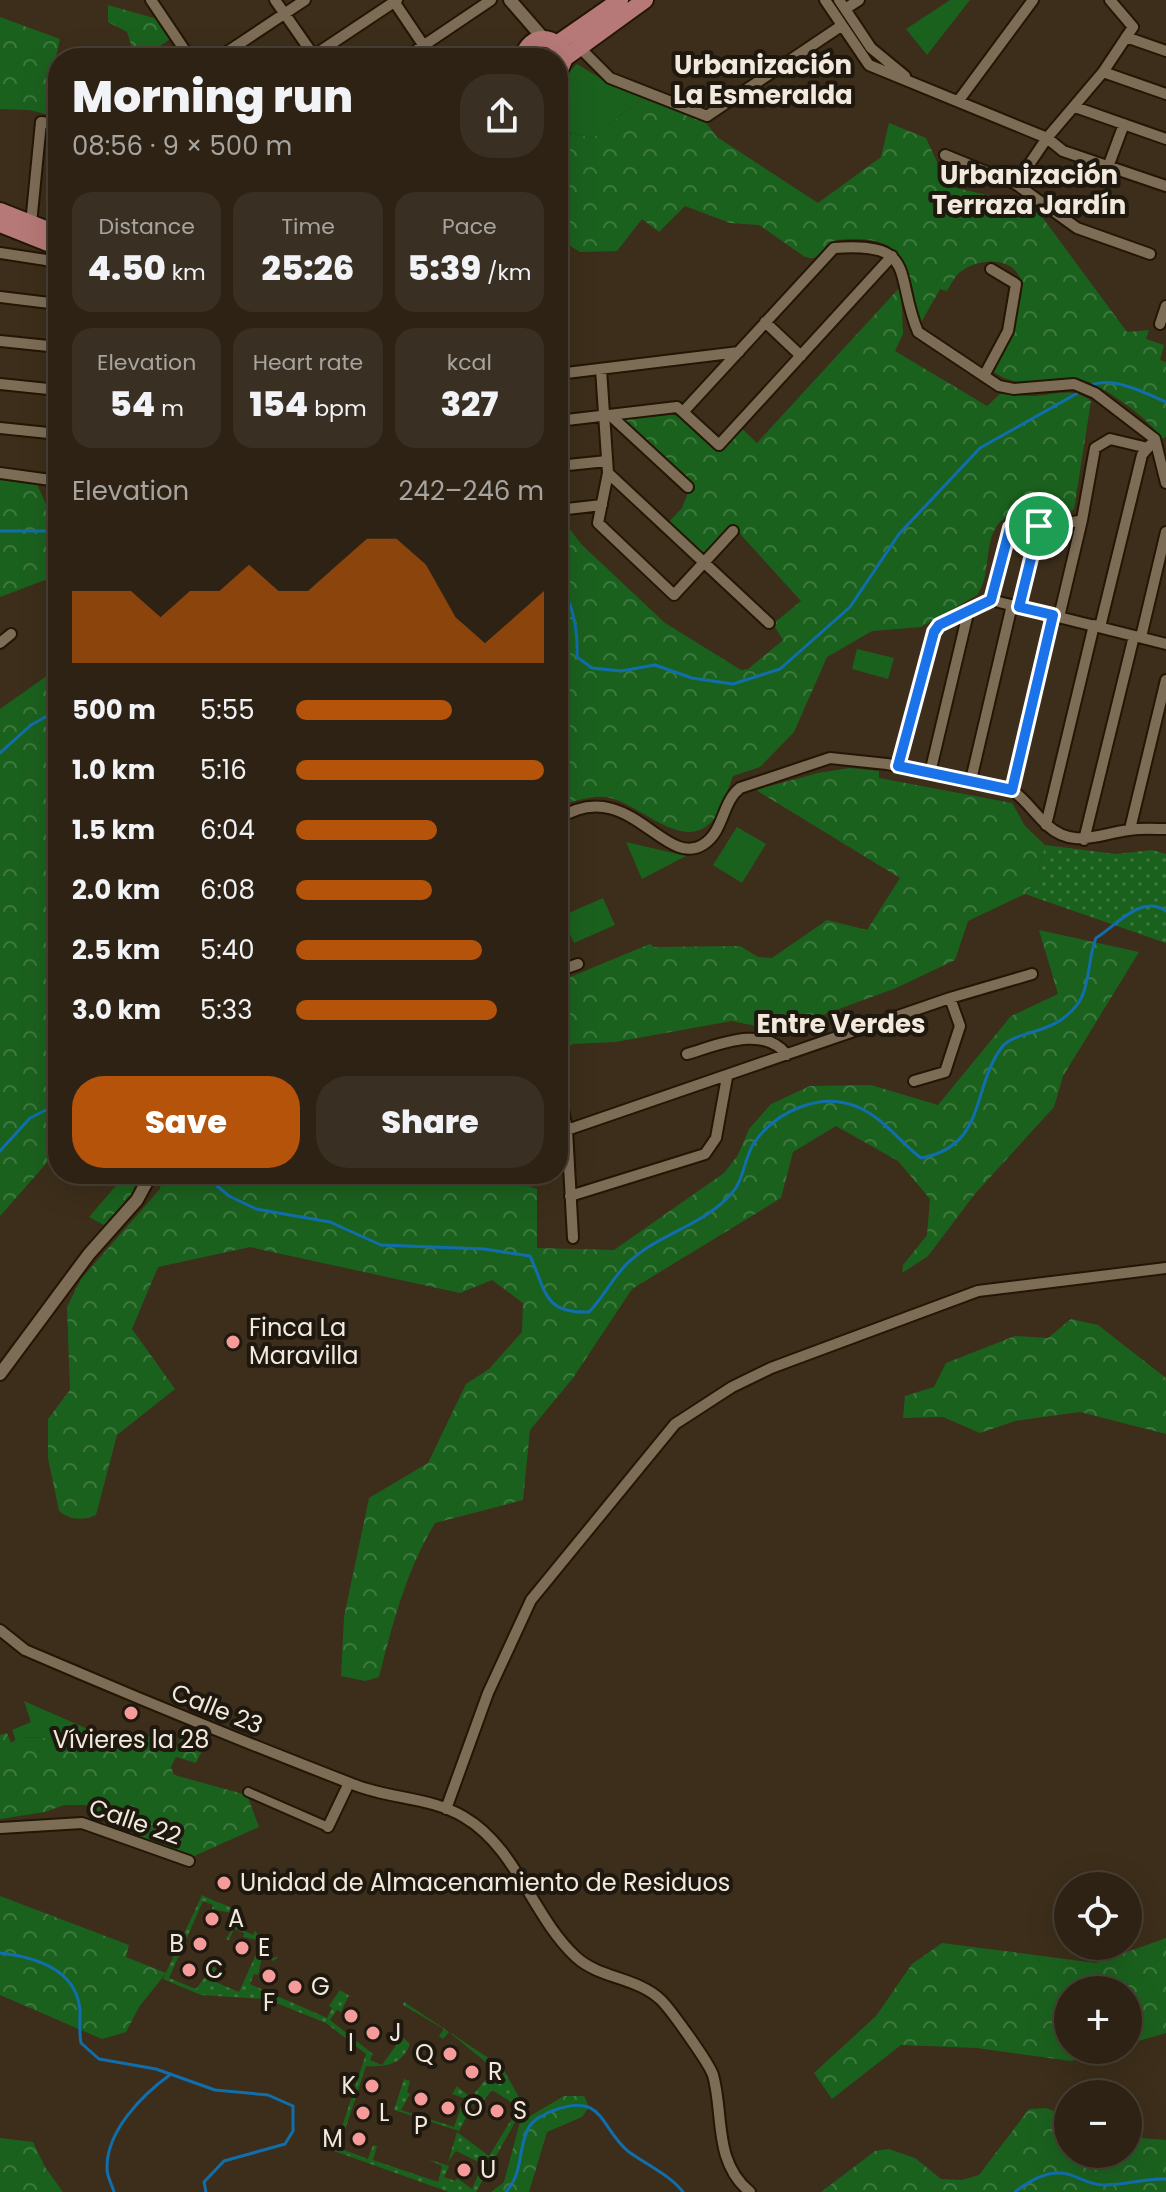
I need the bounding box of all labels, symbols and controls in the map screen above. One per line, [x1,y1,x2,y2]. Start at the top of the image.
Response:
district label: Urbanización La Esmeralda [673,47,853,113]
text: Morning run [72,66,353,127]
button: share [460,74,544,158]
text: 08:56 · 9 × 500 m [72,128,292,164]
district label: Urbanización Terraza Jardín [932,157,1126,223]
text: Distance [98,211,195,242]
text: Time [281,211,335,242]
text: Pace [442,211,497,242]
text: 4.50 [88,244,166,292]
text: 25:26 [262,244,354,292]
text: 5:39 [407,244,481,292]
text: km [166,257,206,288]
text: /km [481,257,531,288]
text: Elevation [97,347,196,378]
text: Heart rate [253,347,363,378]
text: kcal [447,347,492,378]
text: 54 [110,380,155,428]
text: 154 [249,380,308,428]
text: 327 [440,380,498,428]
text: m [155,393,184,424]
text: bpm [308,393,367,424]
text: Elevation [72,473,189,509]
text: 242–246 m [399,473,544,509]
pin [1005,492,1073,560]
icon: arrive [1017,504,1061,548]
text: 500 m [72,692,156,728]
text: 5:55 [200,692,255,728]
text: 1.0 km [72,752,155,788]
text: 5:16 [200,752,247,788]
text: 1.5 km [72,812,155,848]
text: 6:04 [200,812,255,848]
text: 2.0 km [72,872,160,908]
text: 6:08 [200,872,255,908]
text: 2.5 km [72,932,160,968]
text: 5:40 [200,932,255,968]
text: 3.0 km [72,992,161,1028]
text: 5:33 [200,992,253,1028]
district label: Entre Verdes [756,1006,926,1042]
button: Save [72,1076,300,1168]
button: Share [316,1076,544,1168]
place label: Finca La Maravilla [249,1311,358,1372]
marker: Finca La Maravilla [224,1333,242,1351]
street label: Calle 23 [167,1675,268,1742]
marker: Vívieres la 28 [122,1704,140,1722]
place label: Vívieres la 28 [53,1723,209,1756]
street label: Calle 22 [85,1790,186,1853]
place label: Unidad de Almacenamiento de Residuos [240,1866,730,1899]
map controls [1054,1872,1142,2168]
button: locate [1054,1872,1142,1960]
marker: Unidad de Almacenamiento de Residuos [215,1874,233,1892]
place label: A [228,1902,244,1935]
marker: A [203,1910,221,1928]
place label: B [169,1927,184,1960]
place label: E [258,1931,270,1964]
marker: B [191,1935,209,1953]
marker: E [233,1939,251,1957]
place label: C [205,1953,224,1986]
marker: C [180,1961,198,1979]
marker: F [260,1967,278,1985]
place label: G [311,1970,330,2003]
button: + [1054,1976,1142,2064]
marker: G [286,1978,304,1996]
place label: F [263,1986,275,2019]
marker: I [342,2007,360,2025]
place label: J [389,2016,402,2049]
marker: J [364,2024,382,2042]
place label: I [348,2026,354,2059]
place label: Q [415,2037,434,2070]
marker: Q [441,2045,459,2063]
place label: R [488,2055,503,2088]
marker: R [463,2063,481,2081]
place label: K [342,2069,356,2102]
marker: K [363,2077,381,2095]
button: − [1054,2080,1142,2168]
marker: P [412,2090,430,2108]
place label: O [464,2091,483,2124]
place label: S [513,2094,527,2127]
place label: L [379,2096,389,2129]
marker: O [439,2099,457,2117]
marker: S [488,2102,506,2120]
marker: L [354,2104,372,2122]
place label: P [414,2109,428,2142]
place label: M [322,2122,343,2155]
marker: M [350,2130,368,2148]
place label: U [480,2153,496,2186]
marker: U [455,2161,473,2179]

